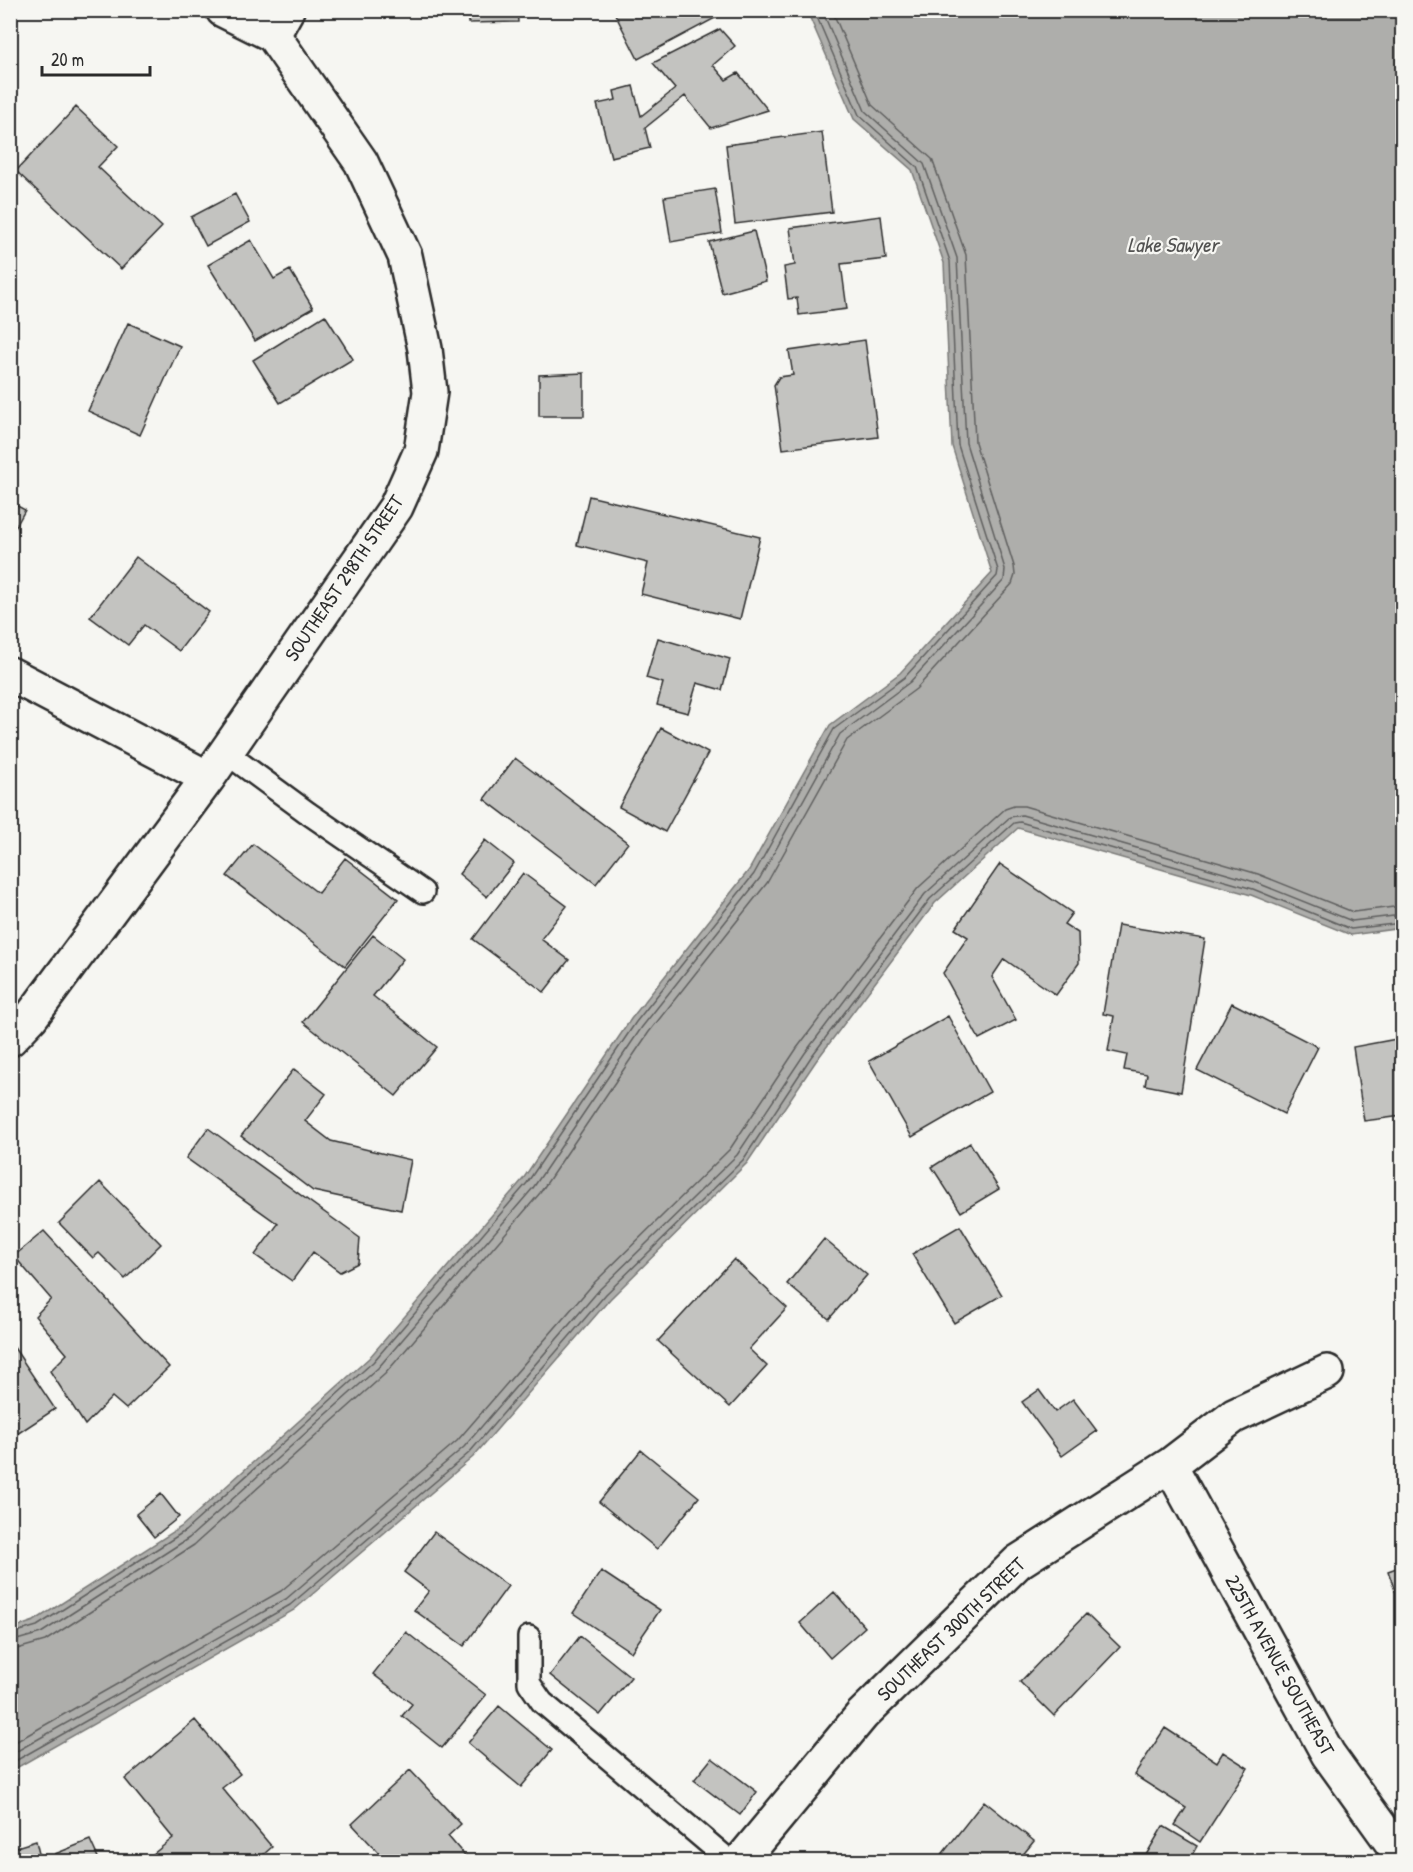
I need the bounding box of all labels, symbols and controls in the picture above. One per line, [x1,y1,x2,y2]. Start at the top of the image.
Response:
scale bar [42,39,150,77]
text: 20 m [51,47,84,72]
water label: Lake Sawyer [1128,230,1221,259]
street label: SOUTHEAST 298TH STREET [278,489,410,666]
street label: SOUTHEAST 300TH STREET [871,1550,1031,1707]
street label: 225TH AVENUE SOUTHEAST [1220,1570,1342,1760]

